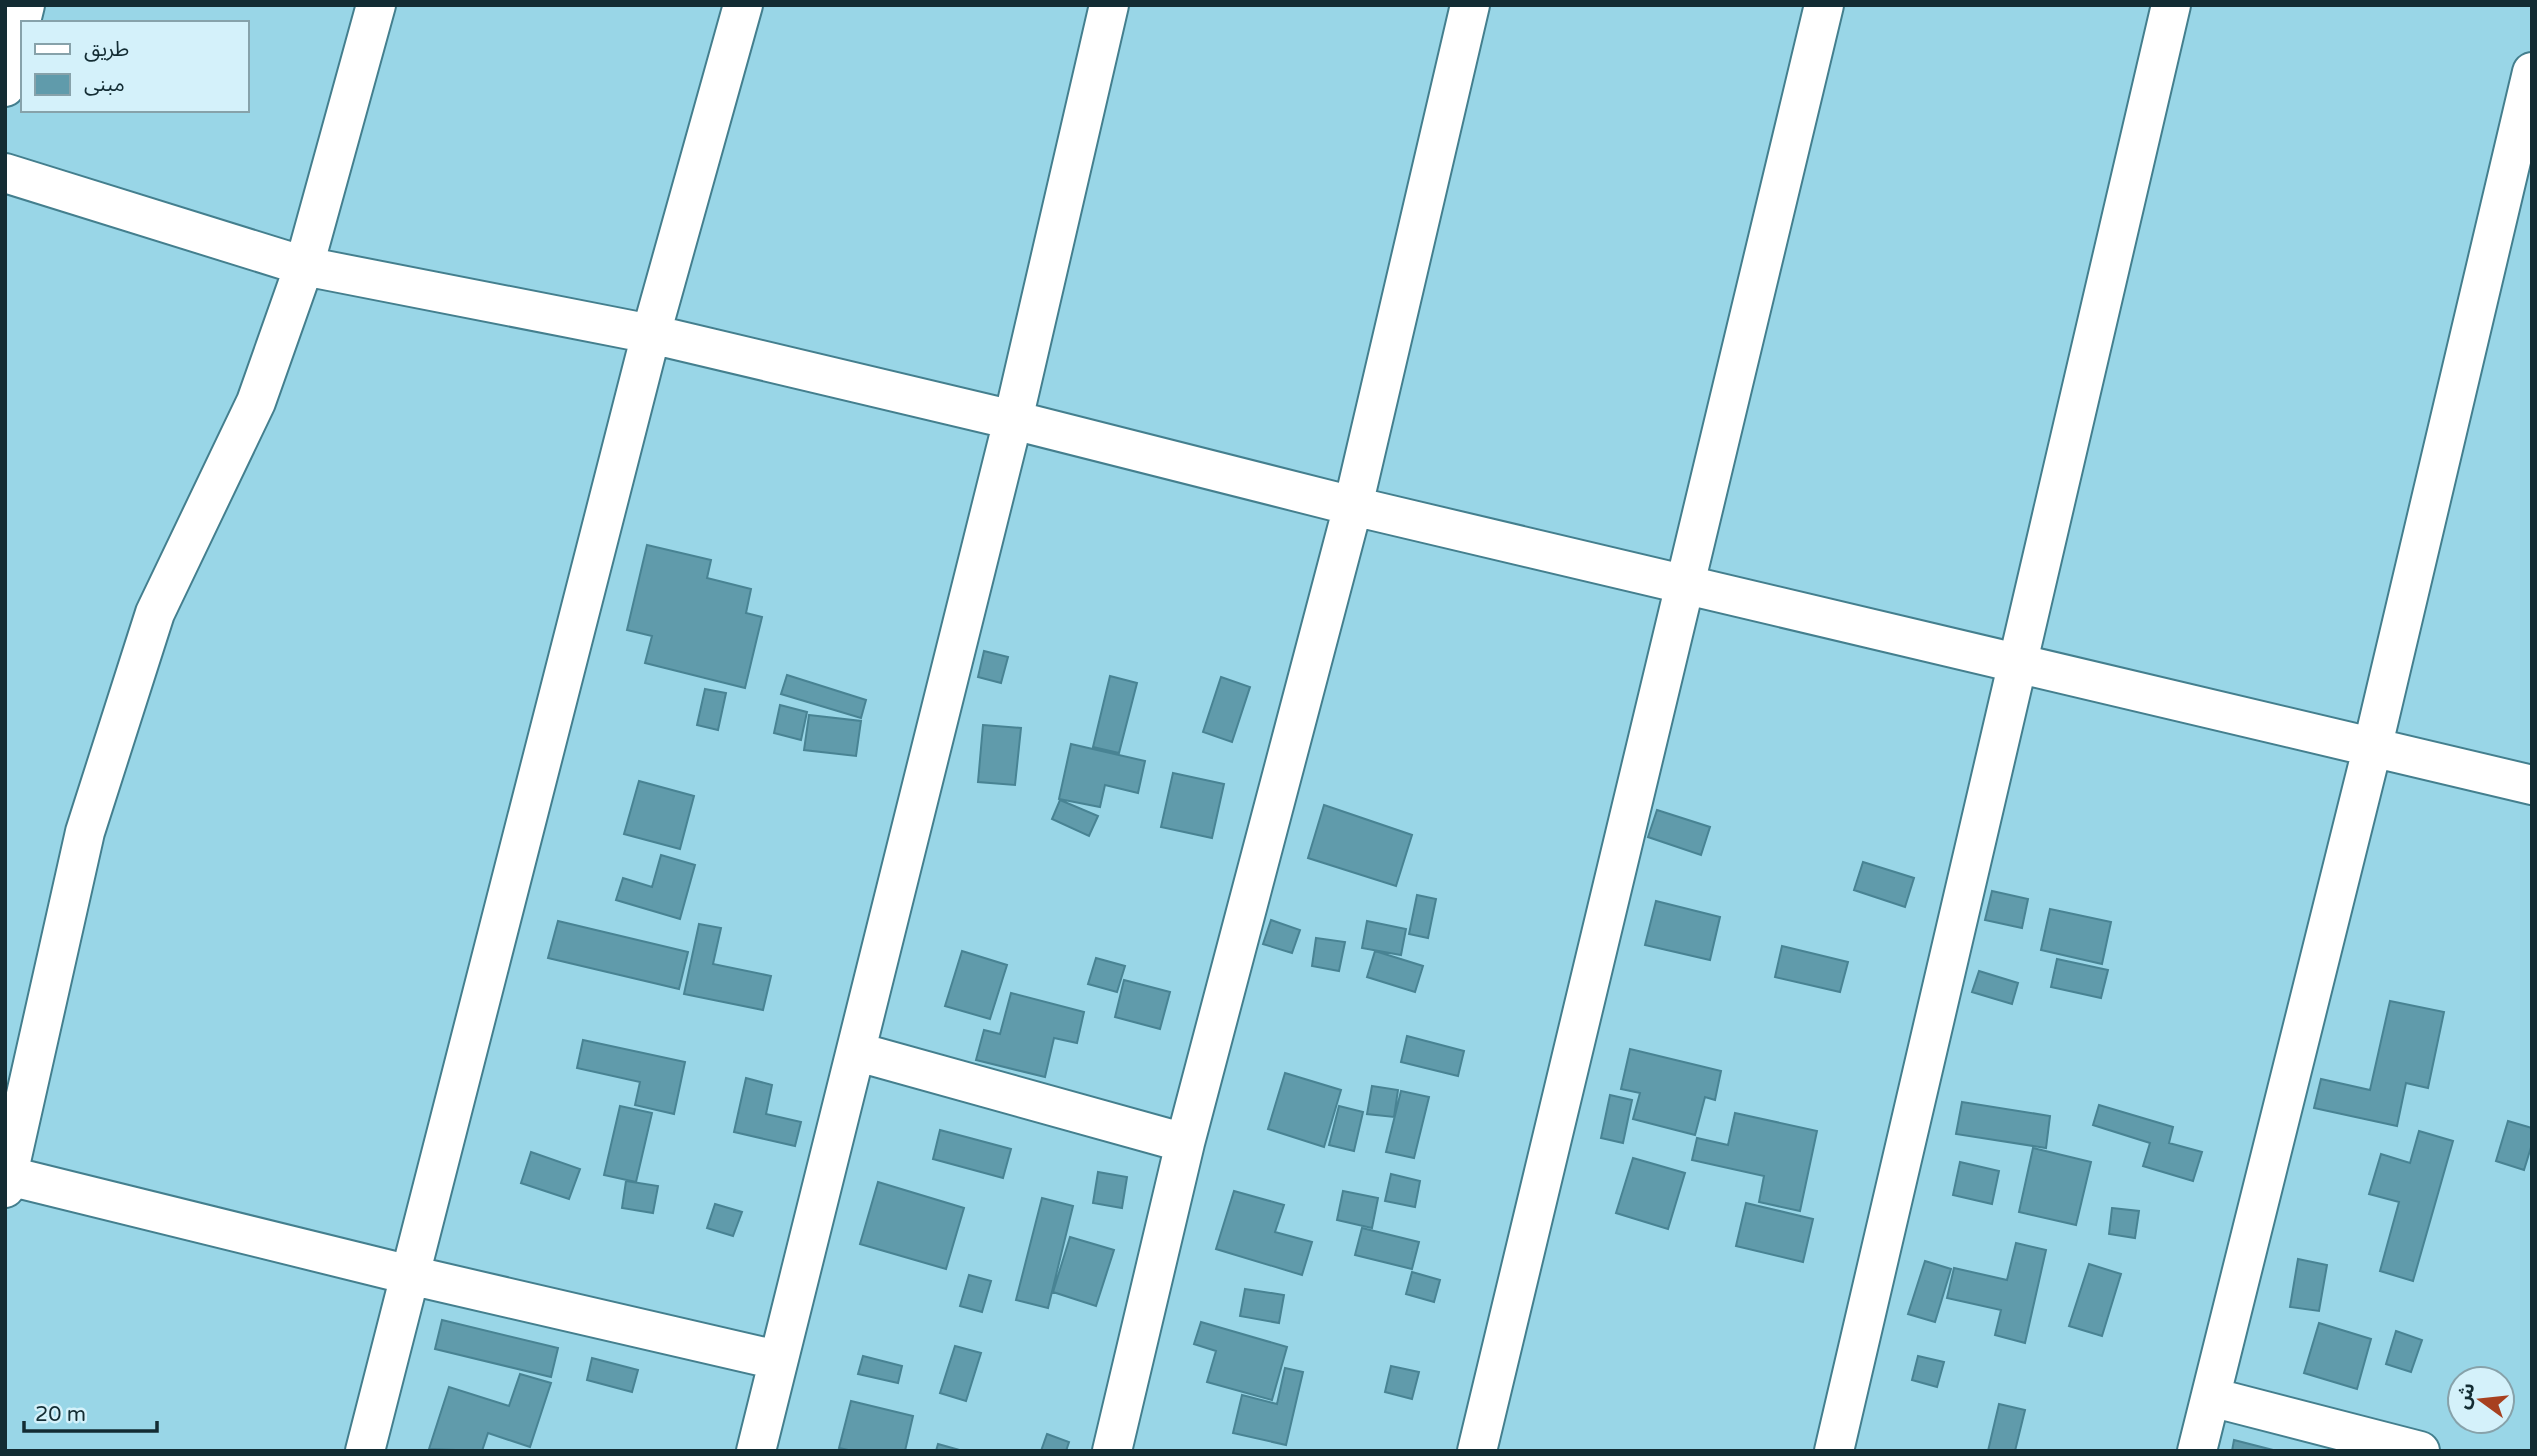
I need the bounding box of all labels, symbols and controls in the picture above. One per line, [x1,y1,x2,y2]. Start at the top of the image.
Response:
legend [21,21,248,112]
text: طريق [84,37,129,62]
text: مبنى [84,72,125,97]
north arrow [2446,1365,2516,1435]
text: ش [2452,1380,2480,1411]
scale bar [24,1390,158,1434]
text: 20 m [35,1402,86,1427]

